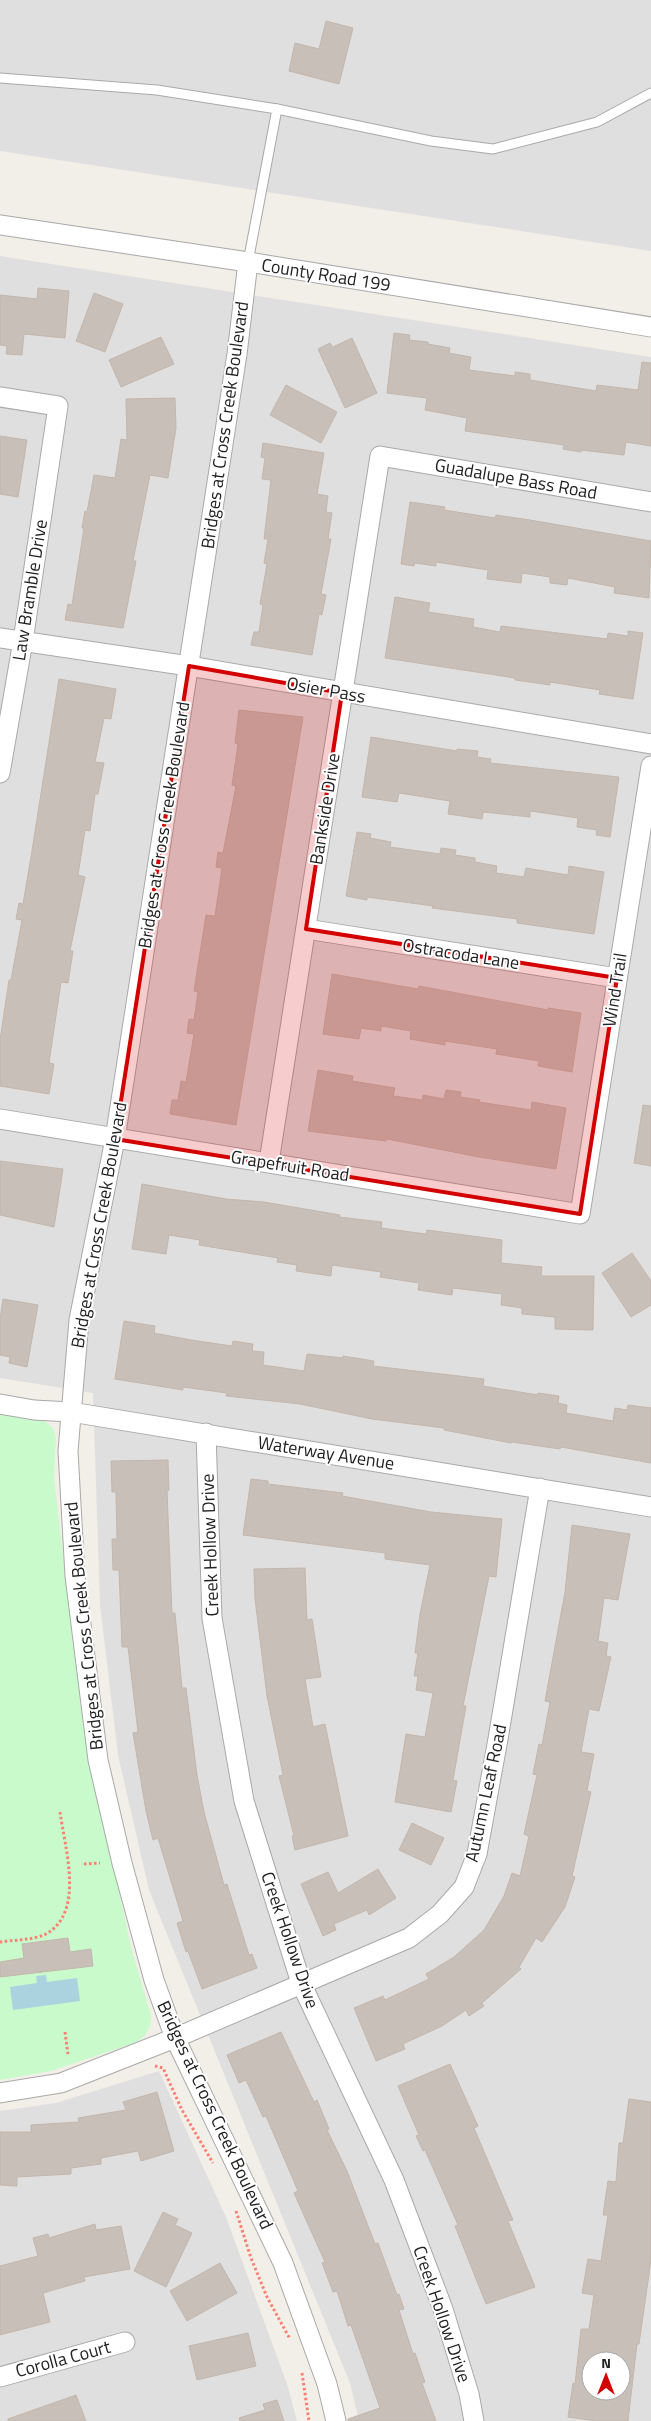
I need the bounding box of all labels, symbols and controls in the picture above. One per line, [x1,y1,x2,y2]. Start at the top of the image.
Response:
street label: County Road 199 [260,251,393,298]
street label: Bridges at Cross Creek Boulevard [194,299,255,550]
street label: Guadalupe Bass Road [433,451,599,506]
street label: Law Bramble Drive [5,517,54,663]
street label: Osier Pass [284,669,368,710]
street label: Bridges at Cross Creek Boulevard [131,700,196,950]
street label: Bankside Drive [302,751,347,867]
street label: Ostracoda Lane [401,931,521,976]
street label: Wind Trail [595,951,634,1029]
street label: Bridges at Cross Creek Boulevard [64,1100,133,1350]
street label: Grapefruit Road [229,1143,351,1188]
street label: Waterway Avenue [256,1428,396,1477]
street label: Creek Hollow Drive [194,1473,225,1617]
street label: Bridges at Cross Creek Boulevard [57,1501,110,1752]
street label: Autumn Leaf Road [458,1721,513,1864]
street label: Creek Hollow Drive [254,1868,326,2012]
street label: Bridges at Cross Creek Boulevard [150,1996,280,2234]
street label: Creek Hollow Drive [406,2242,478,2386]
street label: Corolla Court [12,2333,114,2384]
north arrow [581,2351,631,2401]
text: N [601,2352,611,2373]

